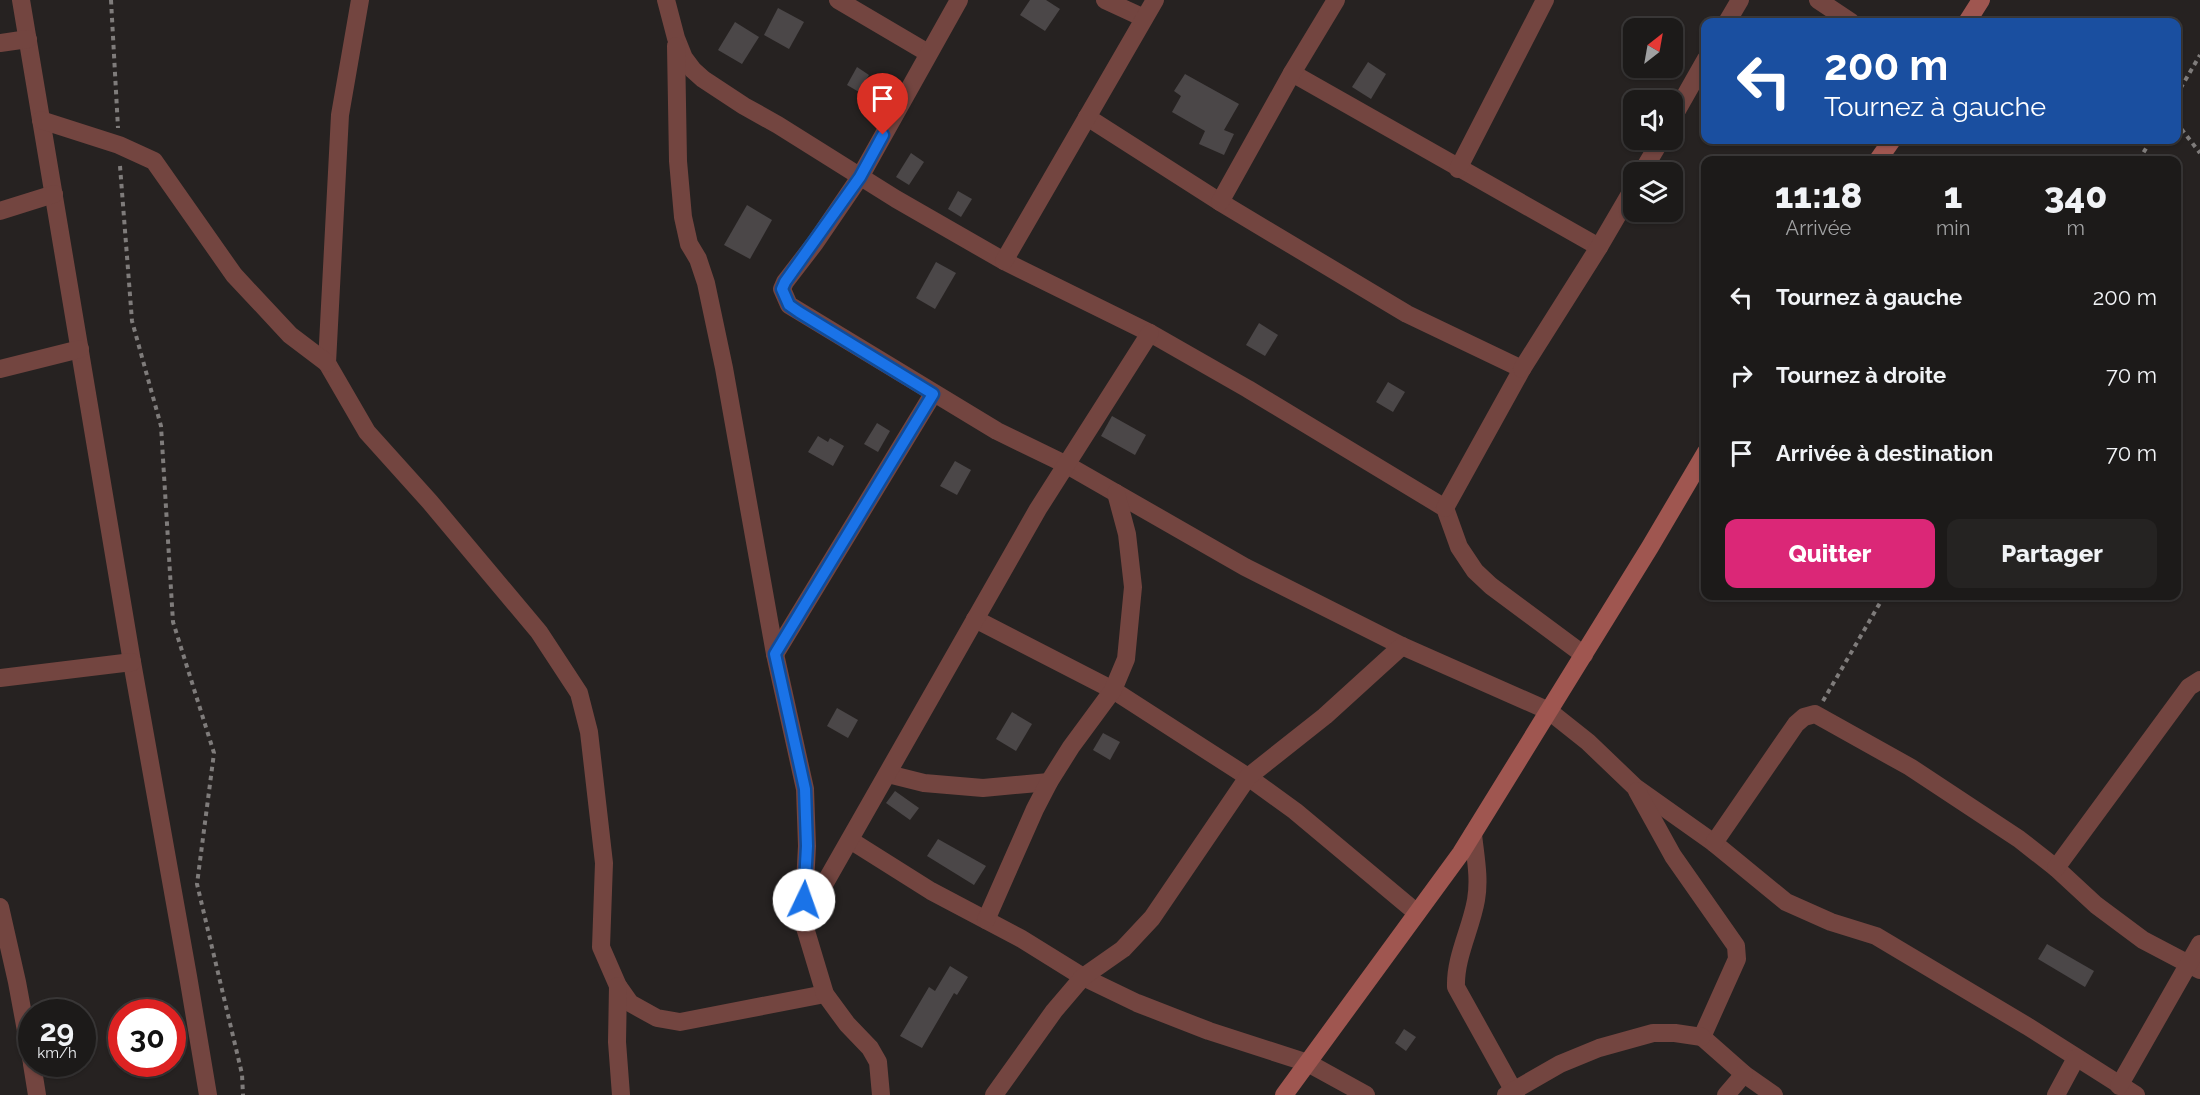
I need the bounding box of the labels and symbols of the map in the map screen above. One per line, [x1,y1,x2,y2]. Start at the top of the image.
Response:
north arrow [1623,18,1683,78]
pin [857,73,908,135]
position arrow [772,868,836,932]
speed limit sign: 30 [108,999,186,1077]

